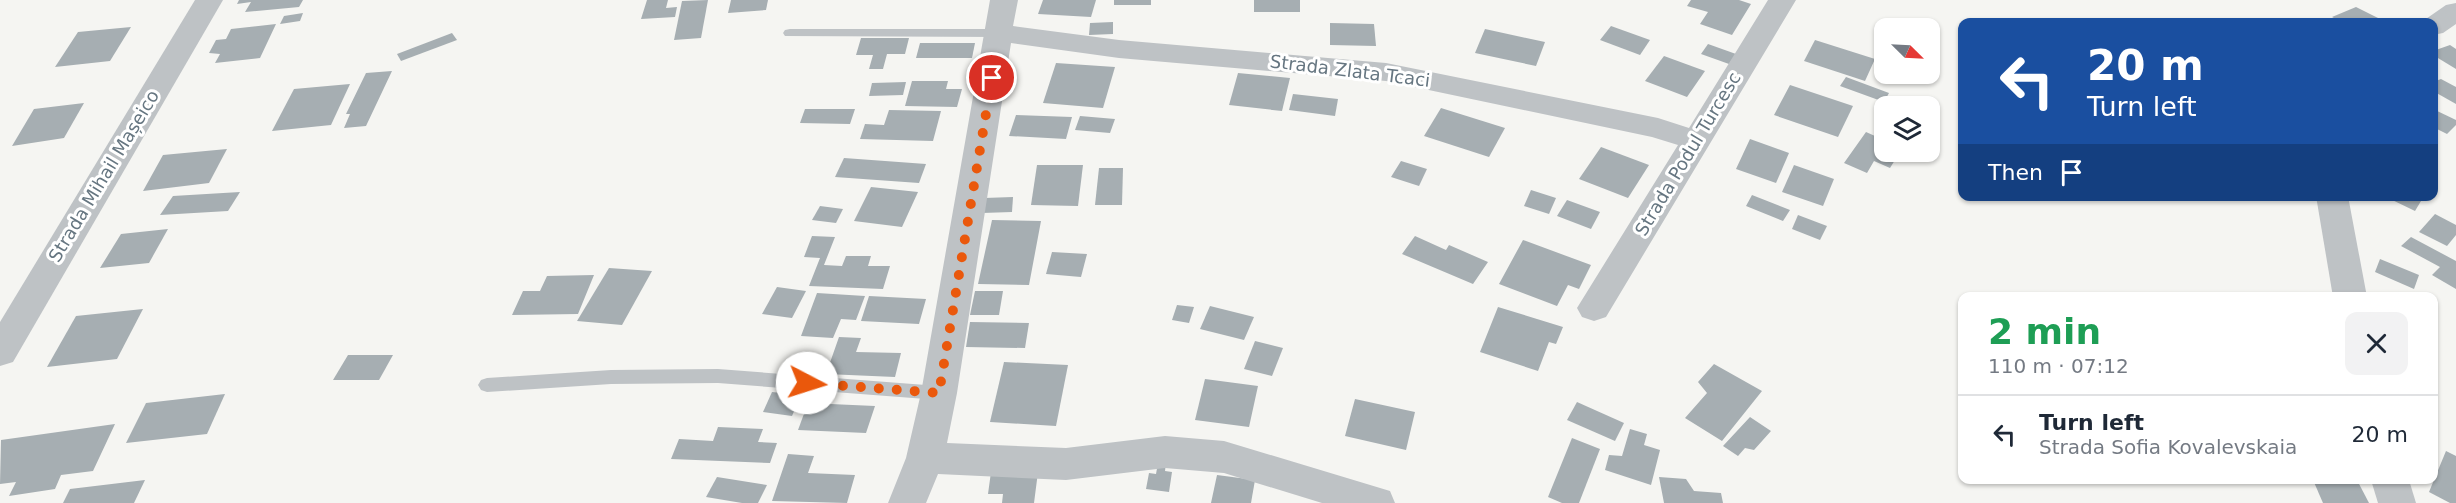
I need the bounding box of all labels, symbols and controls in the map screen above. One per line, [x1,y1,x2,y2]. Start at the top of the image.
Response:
north arrow [1874,18,1940,84]
map controls [1874,18,1940,162]
text: 20 m [2087,41,2204,90]
icon: left [1988,42,2066,120]
street label: Strada Zlata Tcaci [1269,50,1431,91]
pin [966,52,1017,103]
icon: arrive [975,61,1008,94]
street label: Strada Podul Turcesc [1630,68,1745,239]
street label: Strada Mihail Mașeico [44,86,163,265]
text: Turn left [2087,91,2197,122]
button: layers [1874,96,1940,162]
icon: arrive [2055,156,2088,189]
text: Then [1988,160,2043,185]
text: 2 min [1988,311,2101,352]
button: close [2345,312,2408,375]
position arrow [775,351,839,415]
text: 110 m · 07:12 [1988,354,2129,378]
text: Turn left [2039,410,2144,435]
icon: left [1988,418,2021,451]
text: 20 m [2352,422,2408,447]
text: Strada Sofia Kovalevskaia [2039,435,2297,459]

